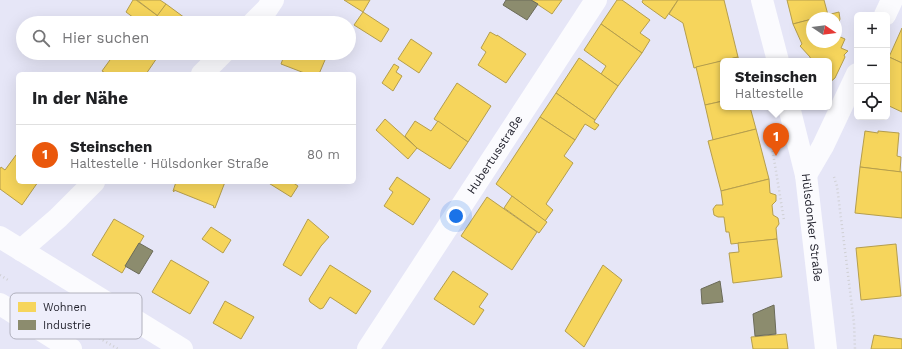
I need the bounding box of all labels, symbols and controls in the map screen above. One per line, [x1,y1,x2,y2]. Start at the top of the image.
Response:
north arrow [806,12,842,48]
map controls [854,12,890,120]
button: + [854,12,890,48]
search box [16,16,356,60]
icon: search [30,27,52,49]
text: Hier suchen [62,29,149,47]
button: − [854,48,890,84]
popup [720,58,832,110]
text: Steinschen [735,68,817,86]
button: locate [854,84,890,120]
text: Haltestelle [735,86,804,101]
text: In der Nähe [32,88,128,108]
street label: Hubertusstraße [464,113,526,197]
pin: 1 [763,123,789,156]
text: Steinschen [70,138,152,156]
text: 1 [42,147,48,162]
text: 80 m [307,147,340,162]
text: Haltestelle · Hülsdonker Straße [70,156,269,171]
street label: Hülsdonker Straße [799,173,825,283]
your location [446,206,466,226]
legend [10,293,142,339]
text: Wohnen [43,301,87,314]
text: Industrie [43,319,91,332]

